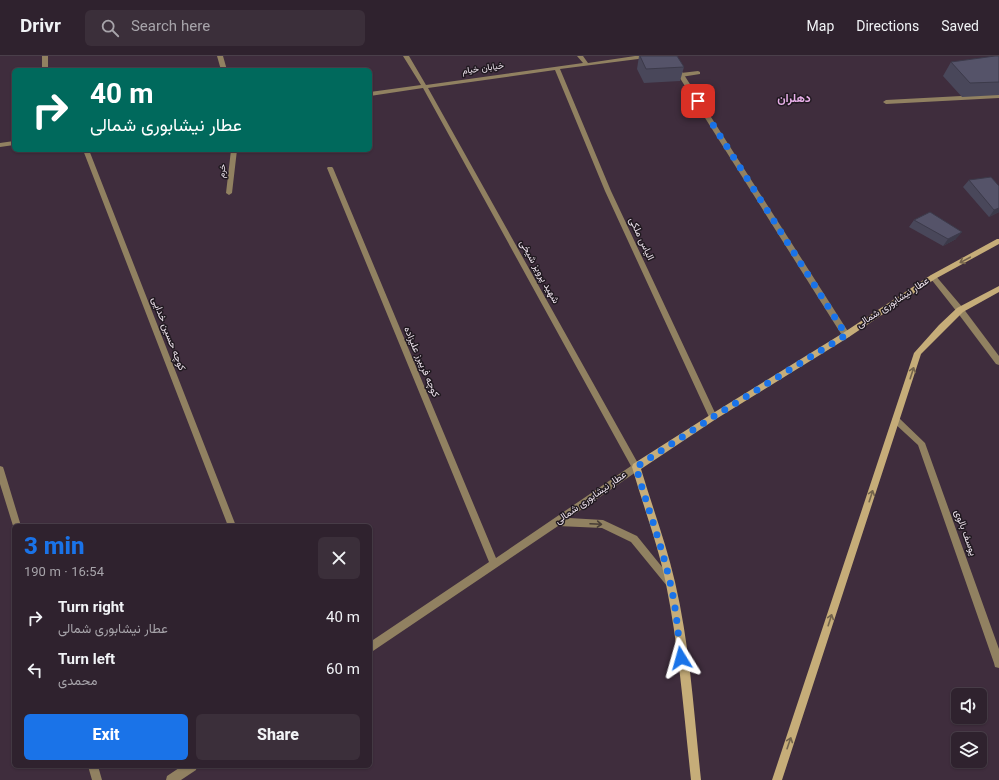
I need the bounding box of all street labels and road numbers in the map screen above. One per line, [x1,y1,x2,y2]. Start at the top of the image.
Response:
street label: خیابان خیام [461,59,505,79]
street label: خرم [215,163,231,179]
street label: الیاس ملکی [624,215,658,263]
street label: شهید پرویز شیخی [515,237,563,307]
street label: عطار نیشابوری شمالی [854,274,932,332]
street label: کوچه حسین خدایی [147,295,189,374]
street label: کوچه فریبرز علیزاده [399,324,443,400]
street label: عطار نیشابوری شمالی [552,468,630,528]
street label: یوسف بالوی [950,508,980,558]

